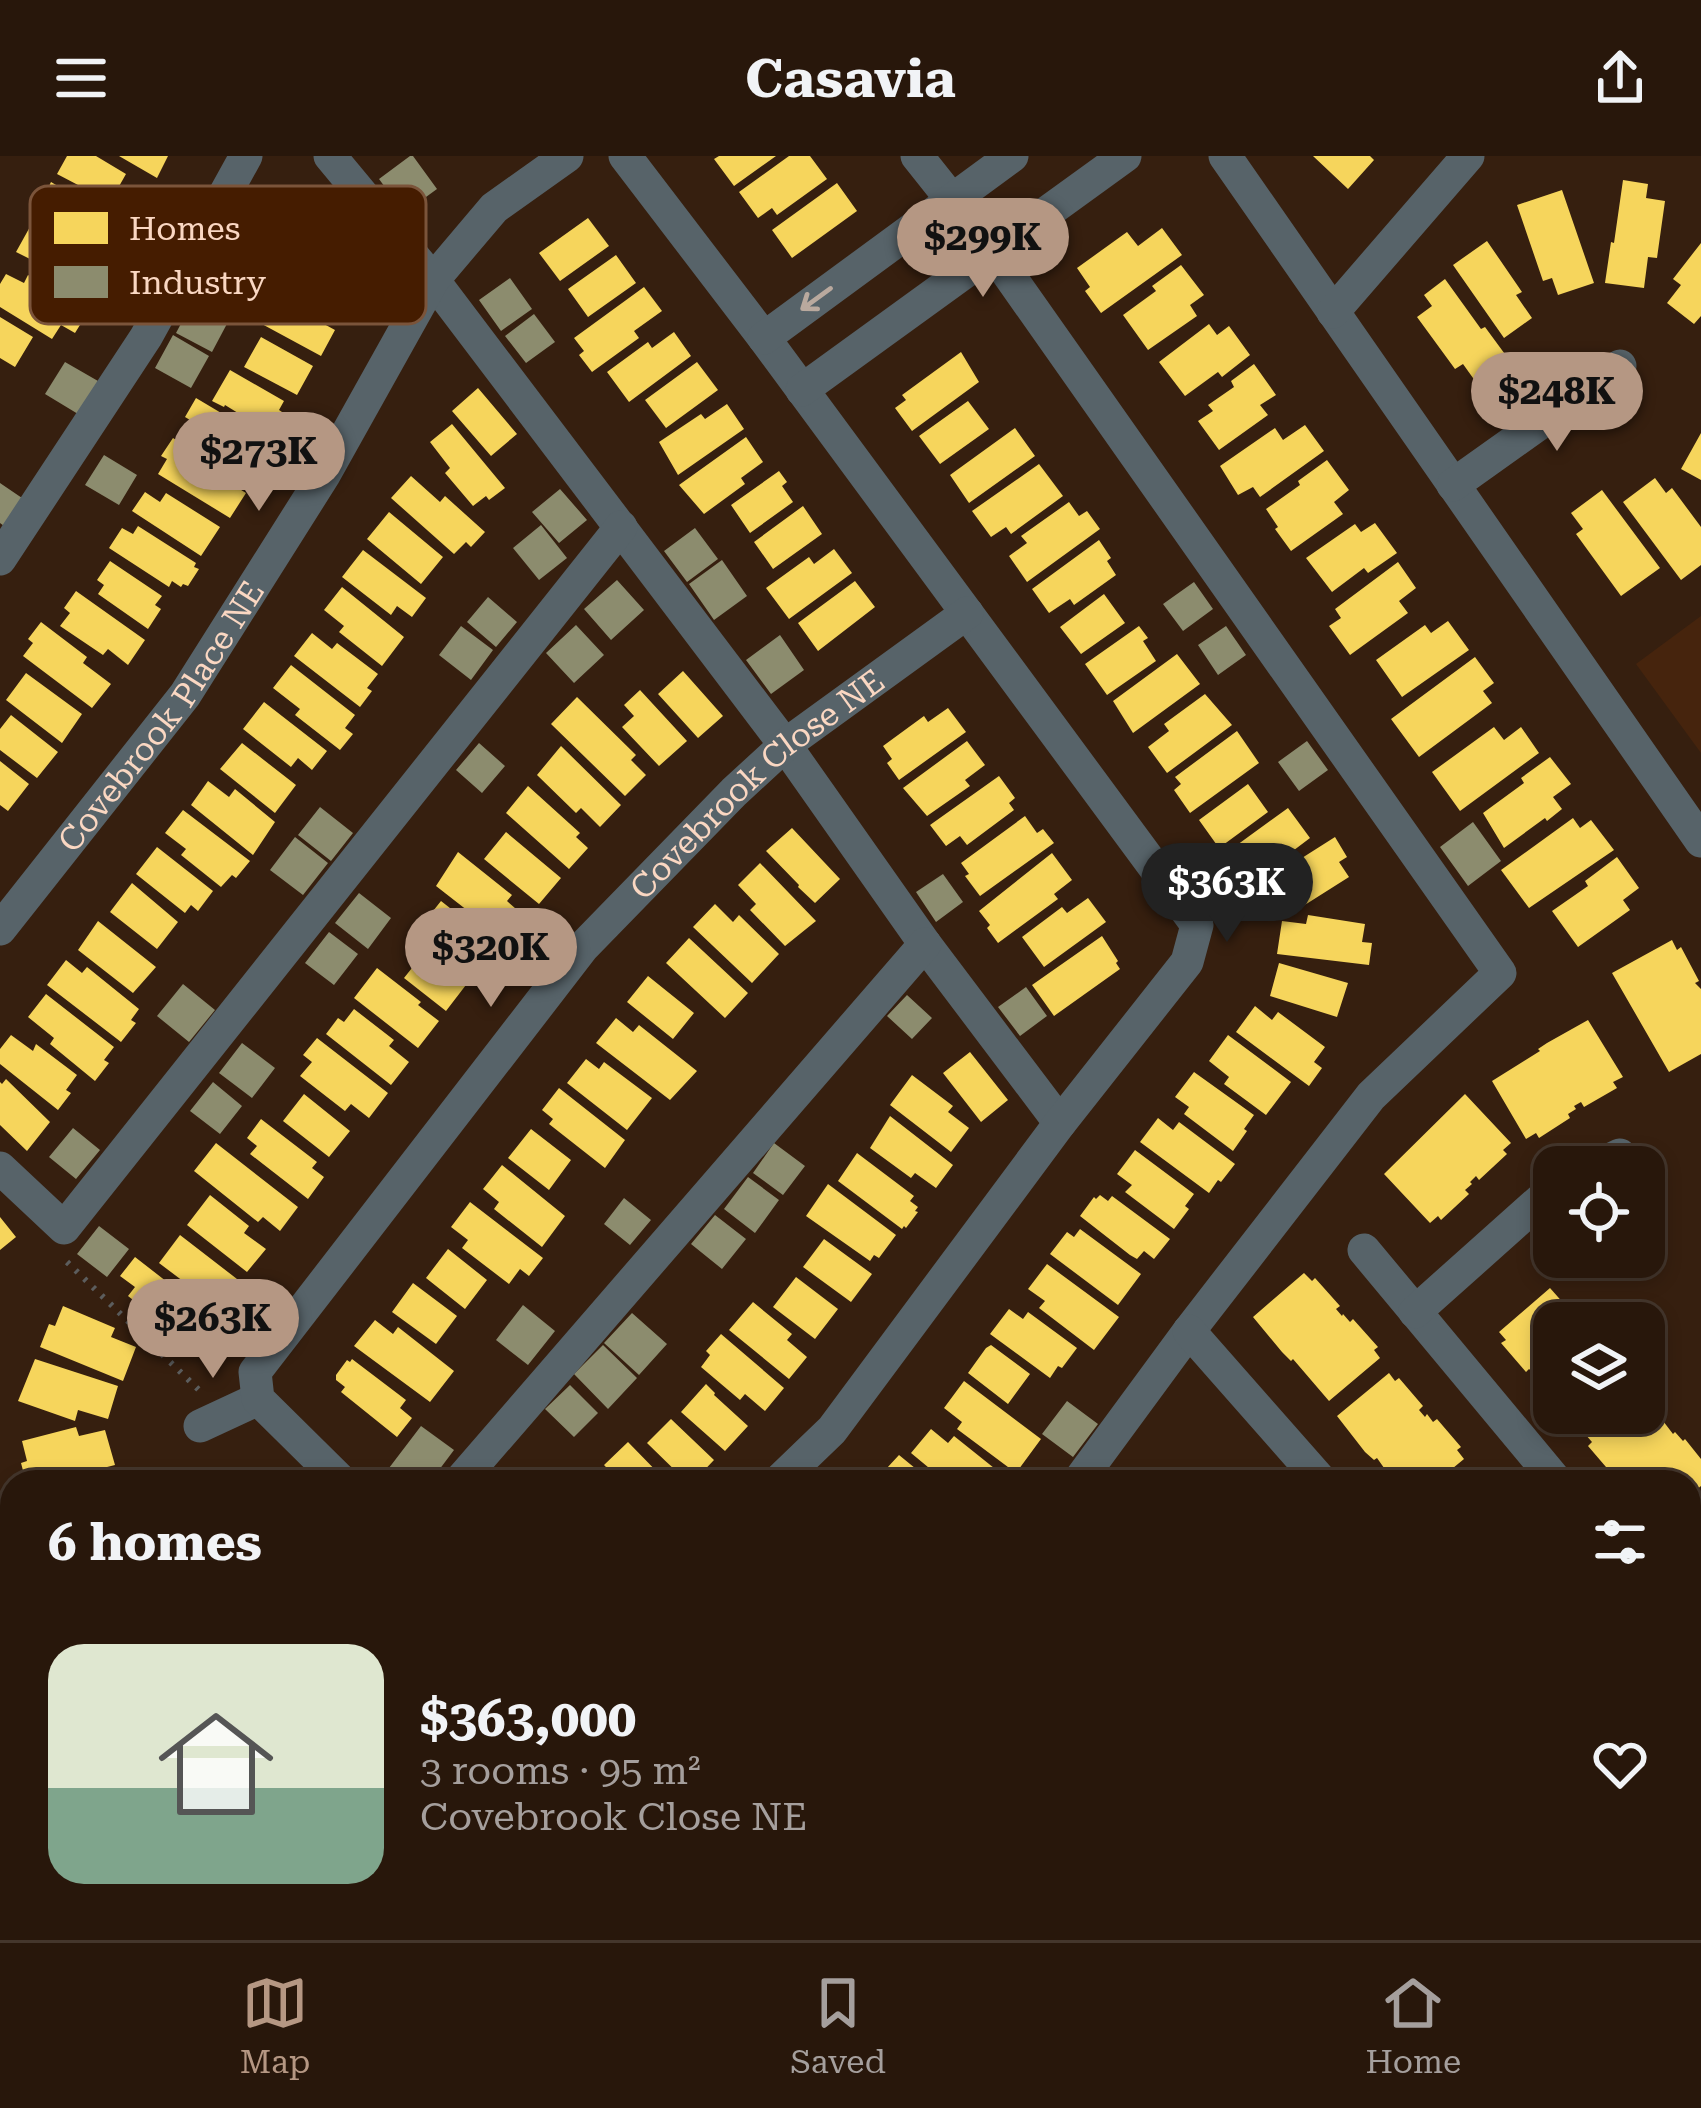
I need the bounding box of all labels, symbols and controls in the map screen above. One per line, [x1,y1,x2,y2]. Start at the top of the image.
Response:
icon: menu [48,45,114,111]
icon: share [1587,45,1653,111]
text: Casavia [745,47,956,110]
legend [30,186,426,324]
pin: $299K [899,198,1067,300]
text: Homes [129,209,240,248]
text: $299K [924,214,1042,260]
text: Industry [129,263,267,302]
one-way arrow [800,286,833,312]
pin: $248K [1473,352,1641,454]
text: $248K [1498,368,1616,414]
pin: $273K [175,412,343,514]
text: $273K [200,428,318,474]
street label: Covebrook Place NE [49,574,272,859]
street label: Covebrook Close NE [621,661,891,907]
pin: $363K [1143,843,1311,945]
text: $363K [1168,859,1286,905]
pin: $320K [407,908,575,1010]
text: $320K [432,924,550,970]
map controls [1533,1146,1665,1434]
button: locate [1533,1146,1665,1278]
pin: $263K [129,1279,297,1381]
text: $263K [154,1295,272,1341]
button: layers [1533,1302,1665,1434]
icon: filters [1587,1509,1653,1575]
text: 6 homes [48,1513,262,1572]
text: $363,000 [420,1689,636,1748]
icon: home [144,1692,288,1836]
icon: heart [1587,1731,1653,1797]
text: 3 rooms · 95 m² [420,1748,701,1794]
text: Covebrook Close NE [420,1794,807,1840]
tab: Map [240,1970,310,2081]
tab: Saved [790,1970,886,2081]
tab: Home [1365,1970,1461,2081]

